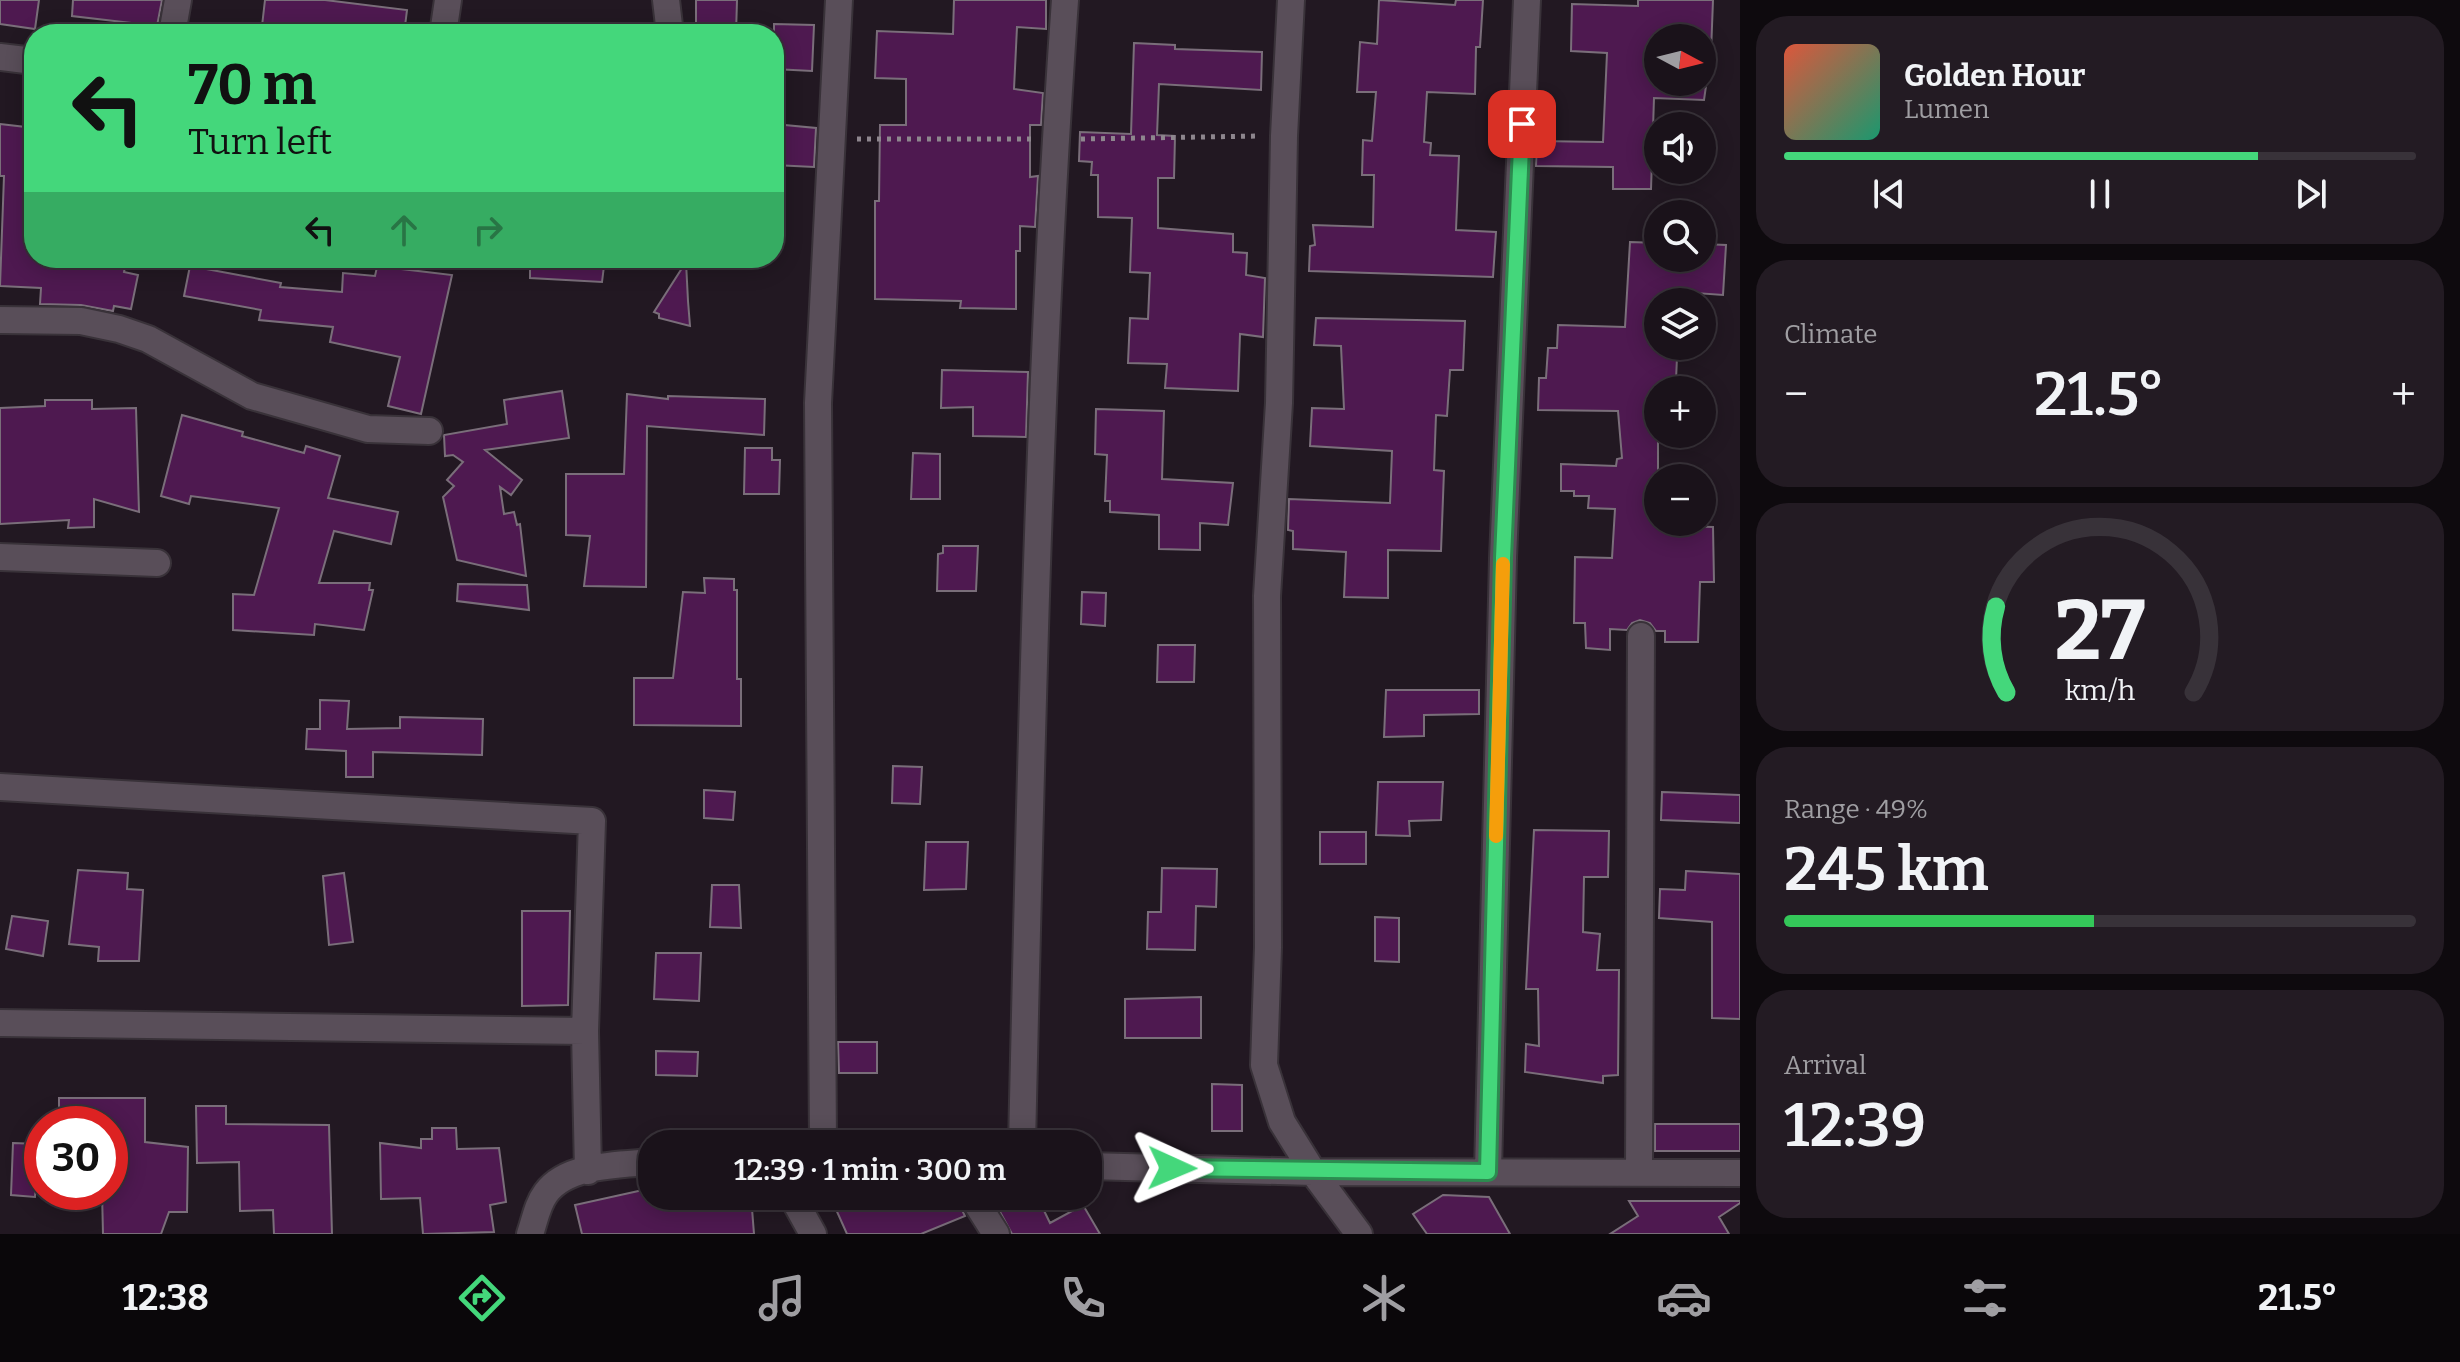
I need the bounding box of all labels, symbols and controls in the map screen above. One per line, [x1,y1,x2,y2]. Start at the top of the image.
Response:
north arrow [1644,24,1716,96]
map controls [1644,24,1716,536]
text: 70 m [188,52,316,119]
icon: left [56,56,160,160]
text: Golden Hour [1904,58,2085,94]
pin [1488,90,1556,158]
text: Lumen [1904,94,1990,125]
icon: arrive [1500,102,1544,146]
button: sound [1644,112,1716,184]
text: Turn left [188,120,332,164]
icon: previous [1867,172,1911,216]
icon: pause [2078,172,2122,216]
icon: next [2289,172,2333,216]
button: search [1644,200,1716,272]
icon: left [298,208,342,252]
icon: ahead [382,208,426,252]
icon: right [466,208,510,252]
button: layers [1644,288,1716,360]
text: Climate [1784,319,1878,350]
text: 21.5° [2034,359,2165,431]
text: − [1784,368,1808,421]
text: + [2391,368,2416,421]
button: + [1644,376,1716,448]
button: − [1644,464,1716,536]
text: 27 [2054,581,2146,681]
text: km/h [2065,673,2136,708]
text: Range · 49% [1784,794,1928,825]
text: 245 km [1784,834,1989,906]
text: Arrival [1784,1050,1866,1081]
text: 12:39 [1784,1090,1926,1162]
speed limit sign: 30 [24,1106,128,1210]
position arrow [1130,1126,1214,1210]
text: 12:39 · 1 min · 300 m [734,1152,1006,1188]
icon: directions [454,1270,510,1326]
icon: music [754,1270,810,1326]
icon: phone [1055,1270,1111,1326]
icon: climate [1356,1270,1412,1326]
icon: car [1656,1270,1712,1326]
icon: filters [1957,1270,2013,1326]
text: 12:38 [122,1276,209,1320]
text: 21.5° [2258,1276,2338,1320]

